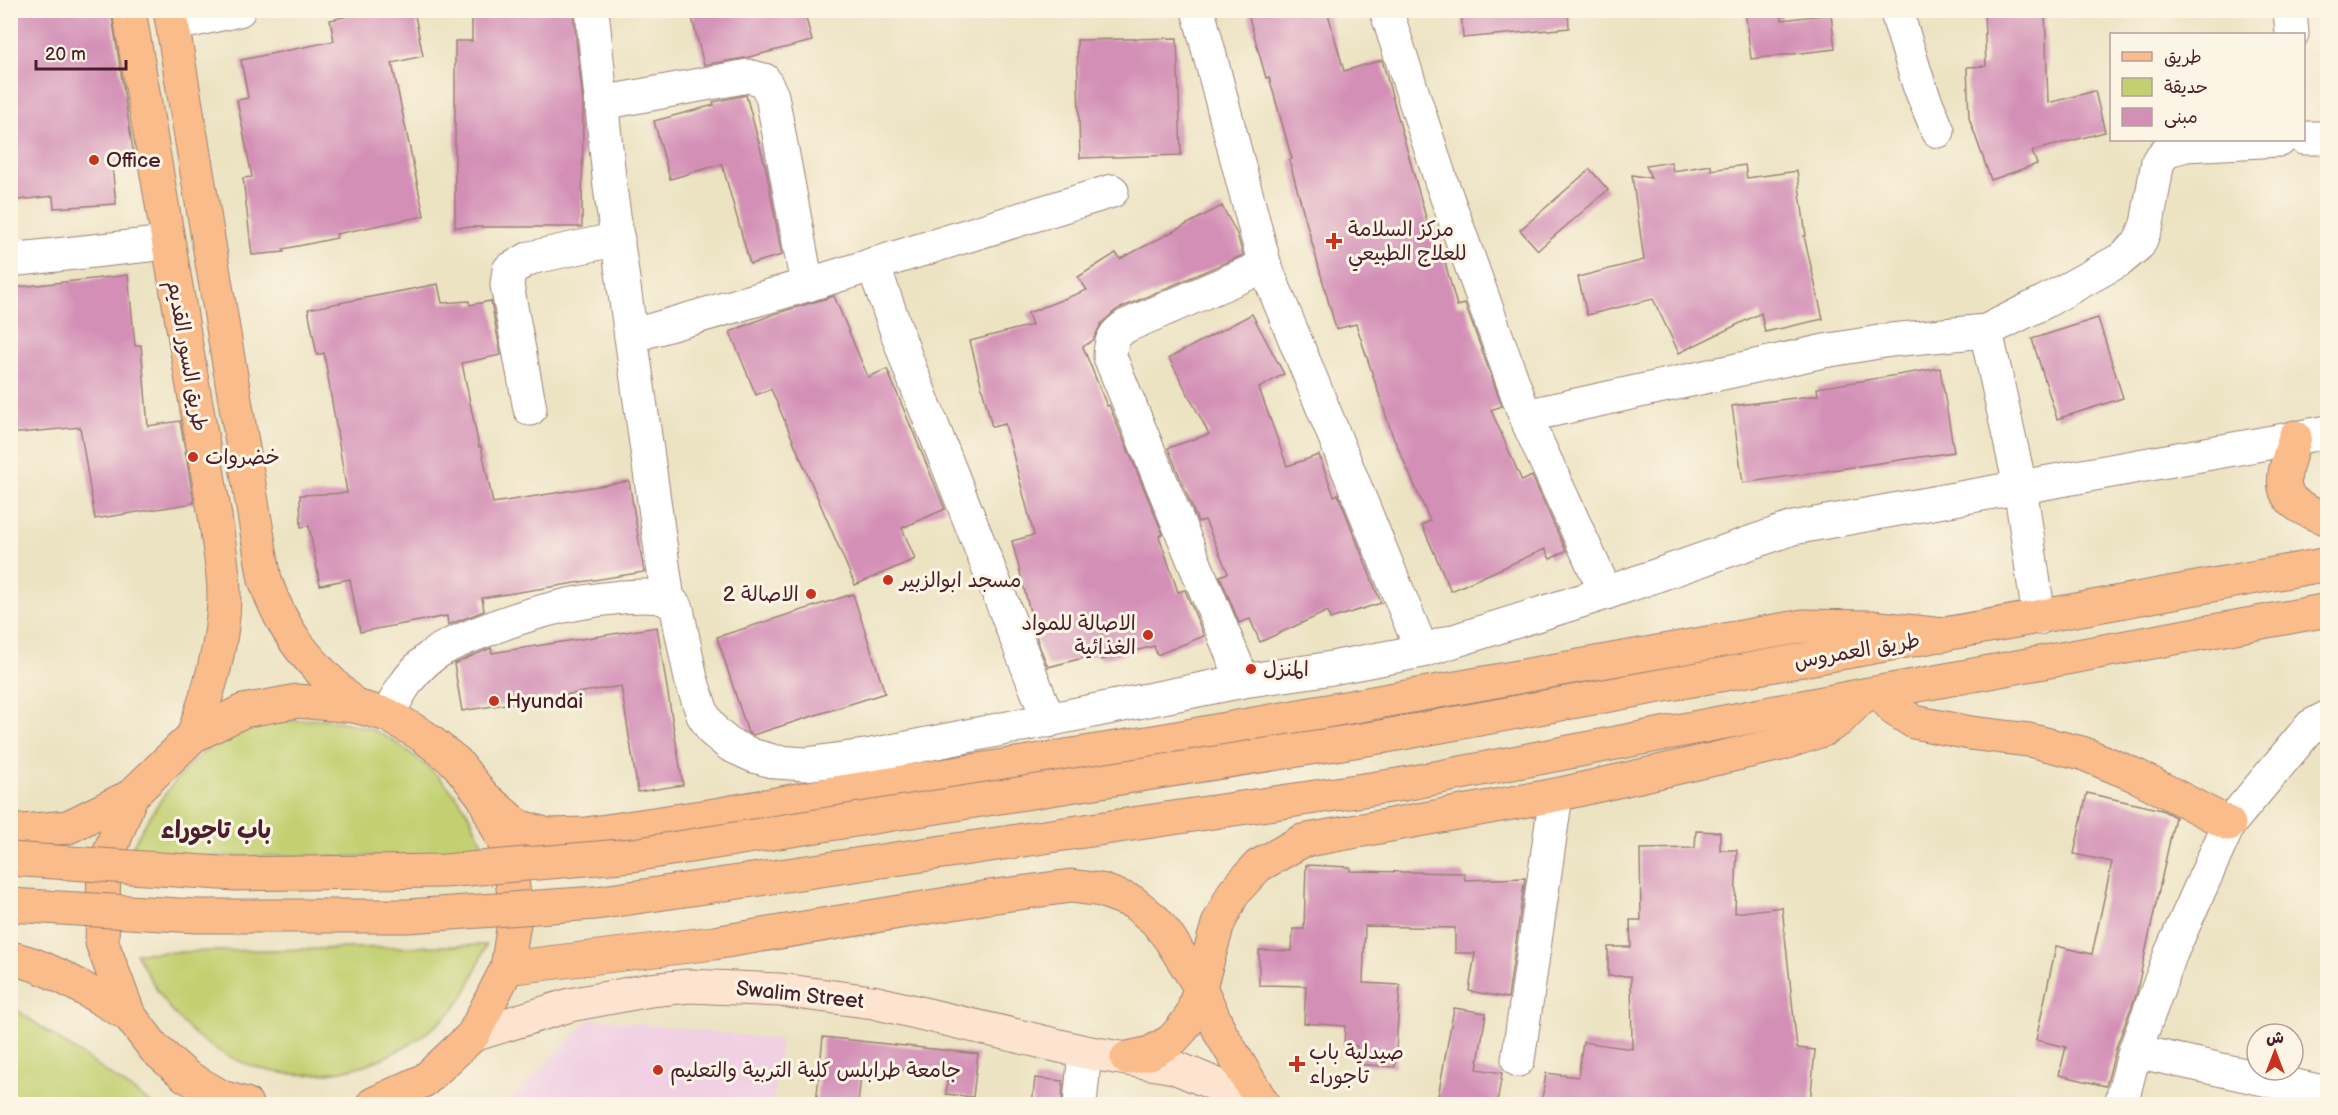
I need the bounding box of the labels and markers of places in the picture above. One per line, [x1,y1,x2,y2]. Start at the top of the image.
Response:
place label: Office [106,148,161,173]
marker: Office [87,153,101,167]
place label: مركز السلامة للعلاج الطبيعي [1348,217,1467,272]
marker: مركز السلامة للعلاج الطبيعي [1325,232,1343,250]
place label: خضروات [205,445,280,470]
marker: خضروات [186,450,200,464]
place label: مسجد ابوالزبير [898,568,1021,593]
marker: مسجد ابوالزبير [881,573,895,587]
place label: الاصالة 2 [723,582,799,607]
marker: الاصالة 2 [804,587,818,601]
place label: الاصالة للمواد الغذائية [1021,611,1136,660]
marker: الاصالة للمواد الغذائية [1141,628,1155,642]
place label: المنزل [1263,657,1309,682]
marker: المنزل [1244,662,1258,676]
place label: Hyundai [506,689,583,714]
marker: Hyundai [487,694,501,708]
place label: صيدلية باب تاجوراء [1309,1040,1404,1090]
marker: صيدلية باب تاجوراء [1290,1057,1304,1071]
place label: جامعة طرابلس كلية التربية والتعليم [670,1058,961,1086]
marker: جامعة طرابلس كلية التربية والتعليم [651,1063,665,1077]

